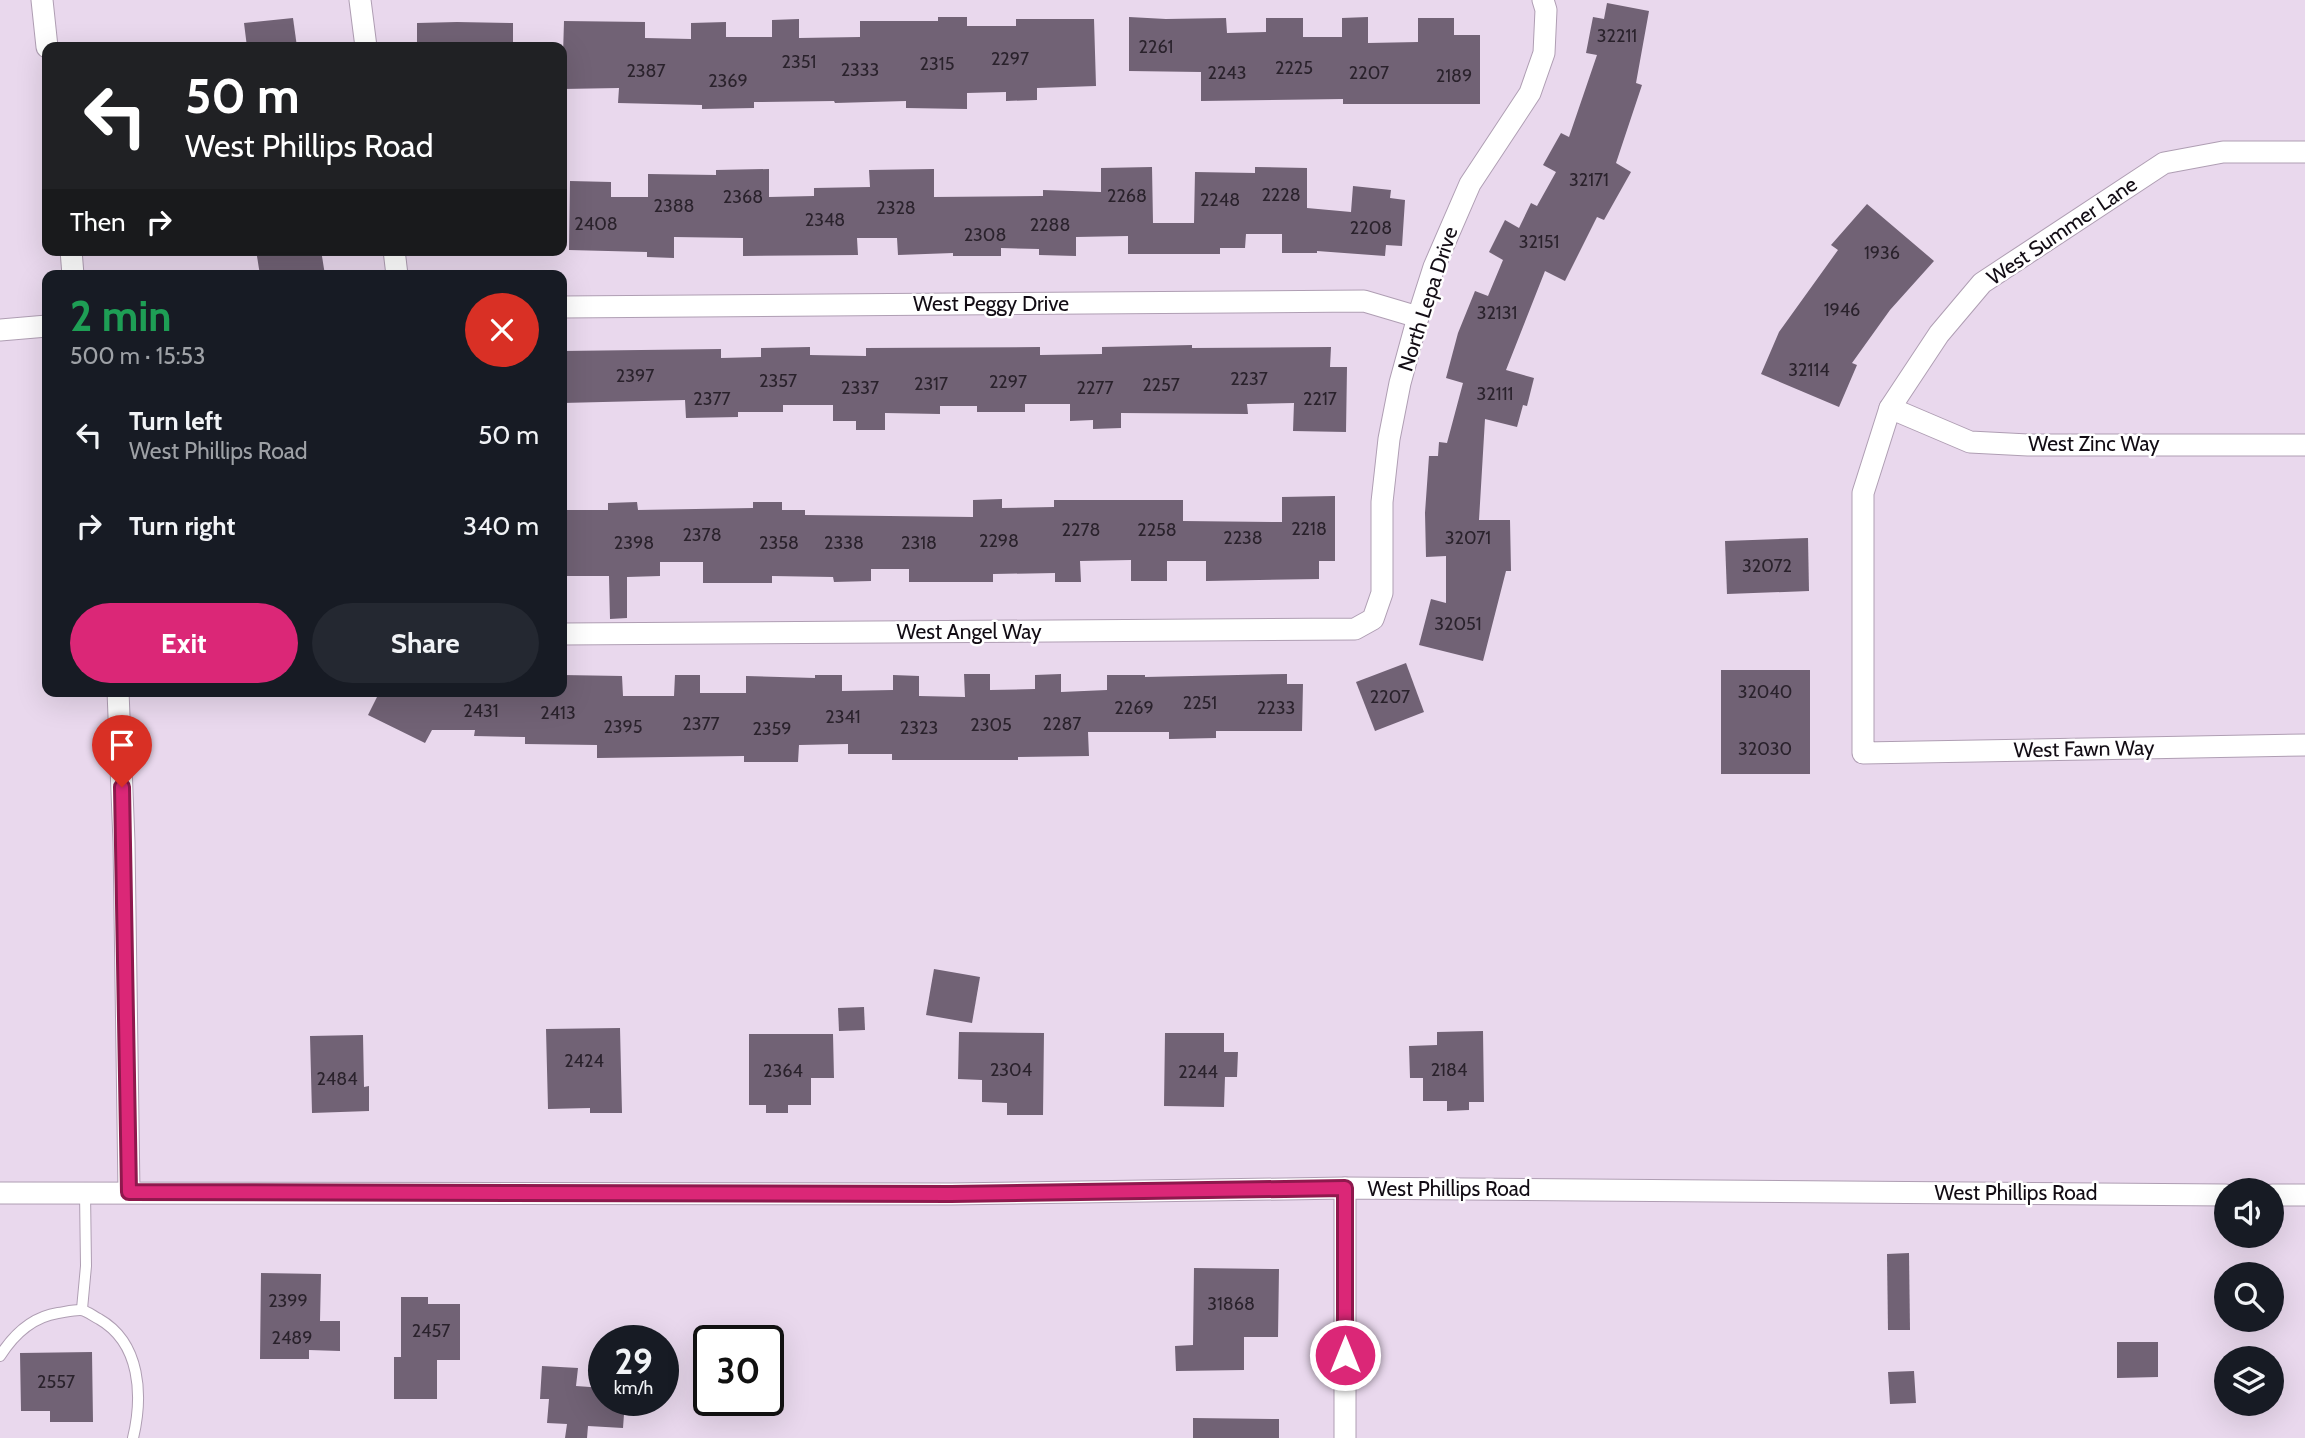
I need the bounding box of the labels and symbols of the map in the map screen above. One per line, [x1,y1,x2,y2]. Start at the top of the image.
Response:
house number: 32211 [1597,25,1637,47]
house number: 2261 [1139,36,1173,58]
house number: 2297 [991,48,1029,70]
house number: 2351 [782,51,816,73]
house number: 2315 [920,53,954,75]
house number: 2225 [1275,57,1313,79]
house number: 2333 [841,59,879,81]
house number: 2387 [626,60,666,82]
house number: 2243 [1207,62,1247,84]
house number: 2207 [1349,62,1389,84]
house number: 2189 [1436,65,1472,87]
house number: 2369 [708,70,748,92]
house number: 32171 [1569,169,1609,191]
street label: West Summer Lane [1982,171,2142,290]
house number: 2228 [1261,184,1301,206]
house number: 2268 [1107,185,1147,207]
house number: 2368 [723,186,763,208]
house number: 2248 [1200,189,1240,211]
house number: 2388 [654,195,695,217]
house number: 2328 [876,197,916,219]
house number: 2348 [805,209,845,231]
house number: 2408 [574,213,618,235]
house number: 2288 [1030,214,1070,236]
house number: 2208 [1350,217,1392,239]
street label: North Lepa Drive [1392,223,1463,374]
house number: 2308 [964,224,1006,246]
house number: 32151 [1519,231,1559,253]
house number: 1936 [1864,242,1900,264]
street label: West Peggy Drive [913,291,1069,316]
house number: 1946 [1824,299,1860,321]
house number: 32131 [1477,302,1517,324]
house number: 32114 [1788,359,1830,381]
house number: 2397 [616,365,654,387]
house number: 2237 [1230,368,1268,390]
house number: 2357 [759,370,797,392]
house number: 2297 [989,371,1027,393]
house number: 2317 [914,373,948,395]
house number: 2257 [1142,374,1180,396]
house number: 2337 [841,377,879,399]
house number: 2277 [1077,377,1113,399]
house number: 32111 [1477,383,1513,405]
house number: 2377 [693,388,731,410]
house number: 2217 [1303,388,1337,410]
street label: West Zinc Way [2028,431,2160,456]
house number: 2218 [1291,518,1327,540]
house number: 2278 [1062,519,1100,541]
house number: 2258 [1137,519,1177,541]
house number: 2378 [682,524,722,546]
house number: 2238 [1223,527,1263,549]
house number: 32071 [1445,527,1491,549]
house number: 2298 [979,530,1019,552]
house number: 2398 [614,532,654,554]
house number: 2358 [759,532,799,554]
house number: 2338 [824,532,864,554]
house number: 2318 [901,532,937,554]
house number: 32072 [1742,555,1792,577]
house number: 32051 [1434,613,1482,635]
street label: West Angel Way [896,619,1042,644]
house number: 32040 [1738,681,1792,703]
house number: 2207 [1370,686,1410,708]
house number: 2251 [1183,692,1217,714]
house number: 2269 [1114,697,1154,719]
house number: 2233 [1257,697,1295,719]
house number: 2431 [463,700,499,722]
house number: 2413 [540,702,576,724]
house number: 2341 [825,706,861,728]
house number: 2377 [682,713,720,735]
house number: 2287 [1043,713,1081,735]
house number: 2305 [970,714,1012,736]
pin [92,715,152,787]
house number: 2395 [603,716,643,738]
house number: 2323 [900,717,938,739]
house number: 2359 [752,718,792,740]
street label: West Fawn Way [2013,735,2155,762]
house number: 32030 [1738,738,1792,760]
house number: 2424 [564,1050,604,1072]
house number: 2304 [990,1059,1032,1081]
house number: 2184 [1431,1059,1467,1081]
house number: 2364 [763,1060,803,1082]
house number: 2244 [1178,1061,1218,1083]
house number: 2484 [316,1068,358,1090]
street label: West Phillips Road [1367,1176,1531,1201]
street label: West Phillips Road [1934,1180,2098,1205]
house number: 2399 [268,1290,308,1312]
house number: 31868 [1207,1293,1255,1315]
position arrow [1308,1318,1382,1392]
house number: 2457 [412,1320,450,1342]
speed limit sign: 30 [693,1325,784,1416]
house number: 2489 [272,1327,312,1349]
house number: 2557 [37,1371,75,1393]

